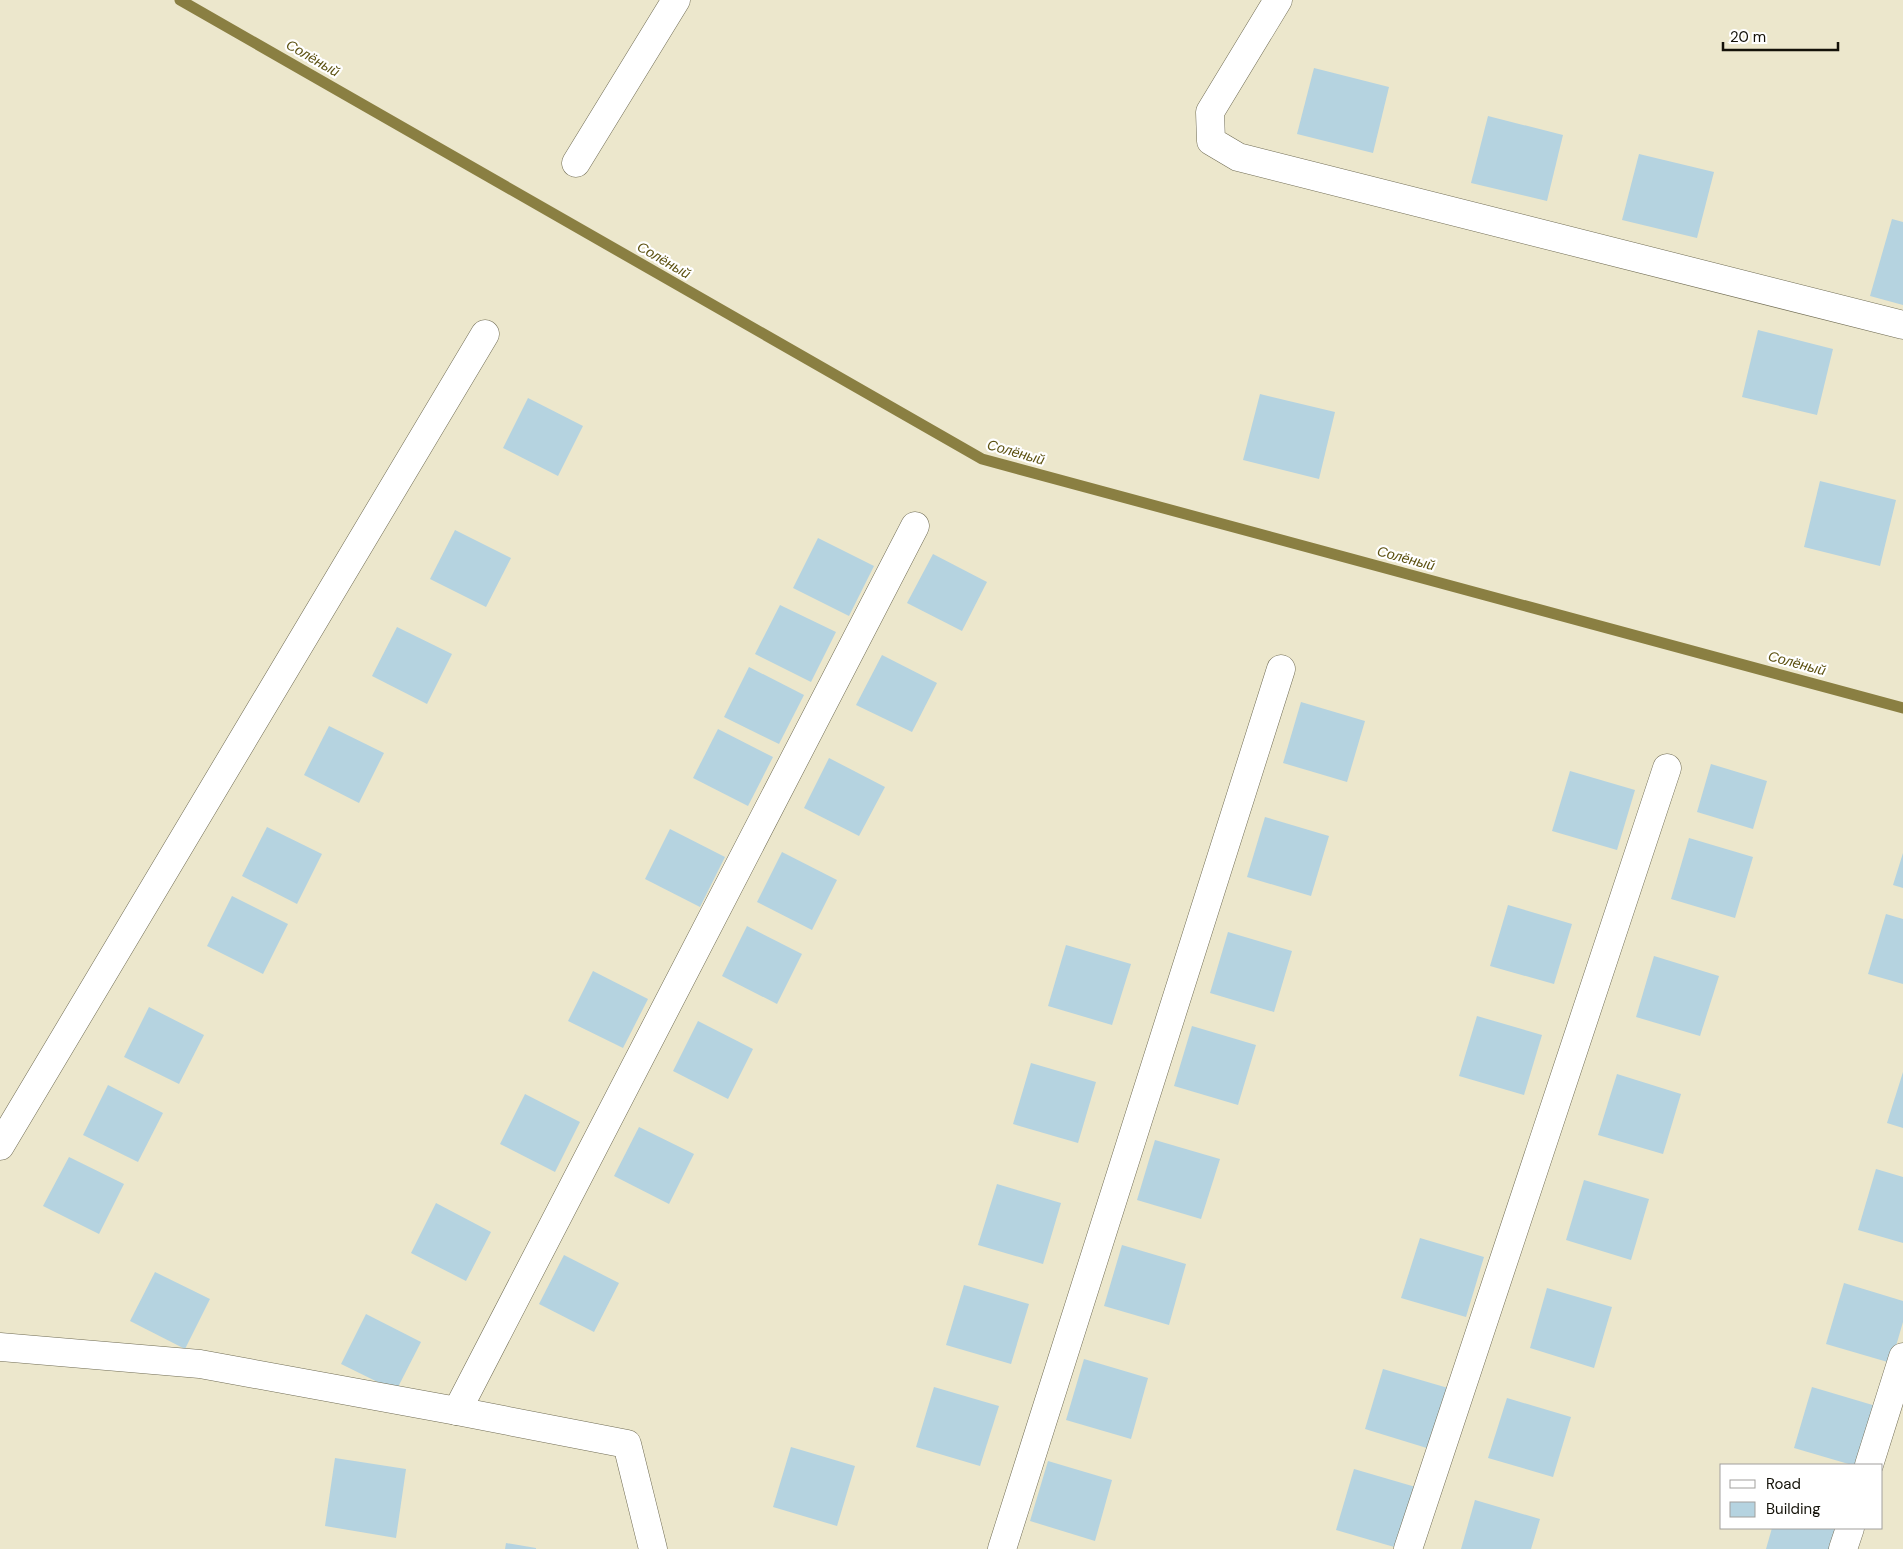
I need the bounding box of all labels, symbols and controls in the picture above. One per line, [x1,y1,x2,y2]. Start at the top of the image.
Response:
scale bar [1723,20,1838,52]
text: 20 m [1730,27,1766,47]
water label: Солёный [283,35,343,81]
water label: Солёный [634,237,694,283]
water label: Солёный [985,435,1047,469]
water label: Солёный [1375,542,1437,574]
water label: Солёный [1766,647,1828,679]
legend [1720,1464,1883,1529]
text: Road [1766,1474,1801,1494]
text: Building [1766,1499,1821,1519]

